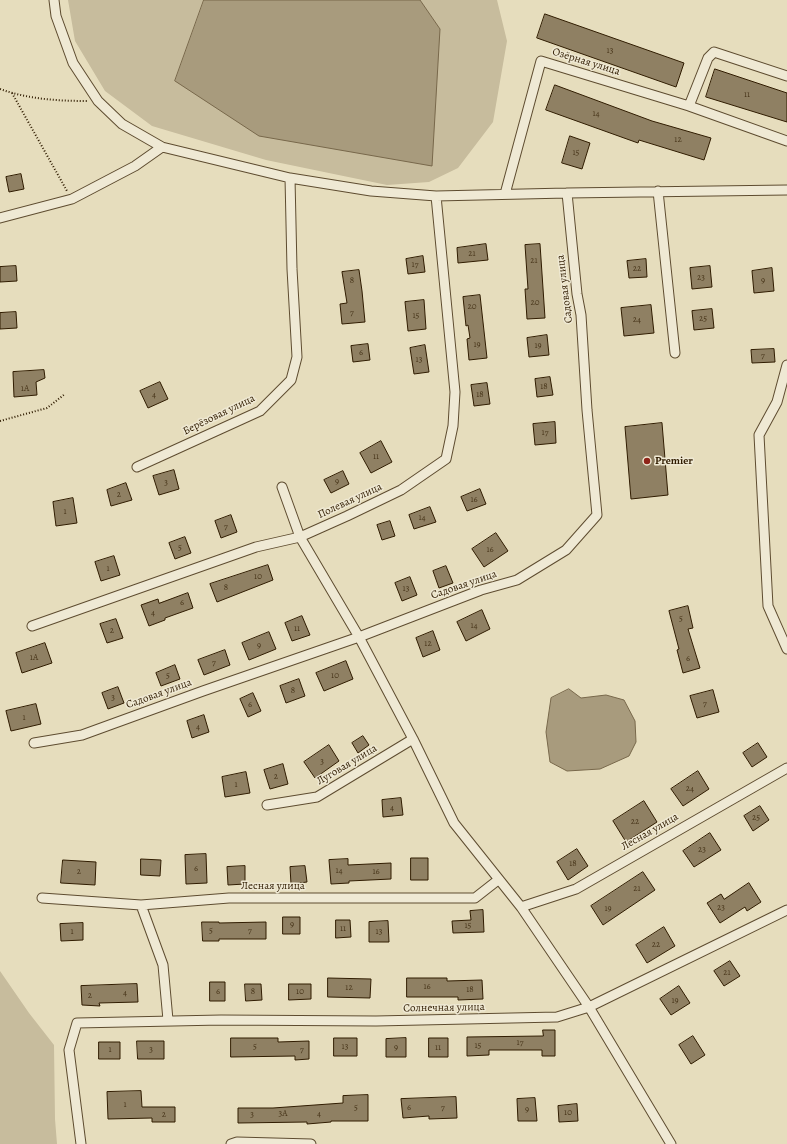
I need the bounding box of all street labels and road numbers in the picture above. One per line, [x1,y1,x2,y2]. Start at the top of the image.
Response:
street label: Озёрная улица [551,45,621,79]
street label: Садовая улица [554,254,576,324]
street label: Берёзовая улица [181,392,257,438]
street label: Полевая улица [316,480,384,522]
street label: Садовая улица [429,568,499,602]
street label: Садовая улица [124,676,194,712]
street label: Луговая улица [315,742,379,788]
street label: Лесная улица [619,810,681,854]
street label: Лесная улица [241,879,305,893]
street label: Солнечная улица [403,1001,485,1015]

